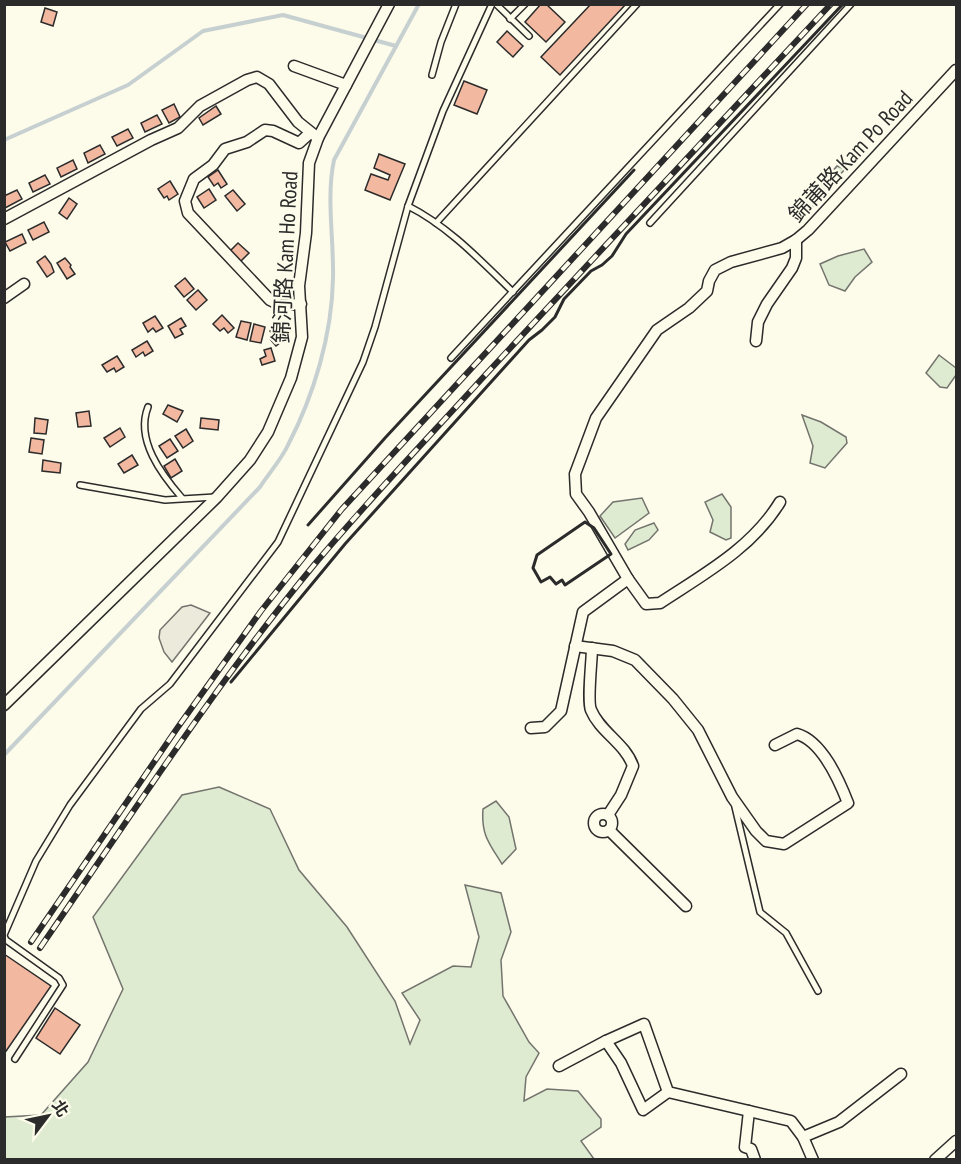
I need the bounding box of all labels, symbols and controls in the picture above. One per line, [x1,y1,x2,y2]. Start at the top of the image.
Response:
street label: 錦莆路 Kam Po Road [782,84,918,228]
street label: 錦河路 Kam Ho Road [267,170,303,344]
north arrow [18,1086,78,1146]
text: 北 [48,1096,73,1120]

